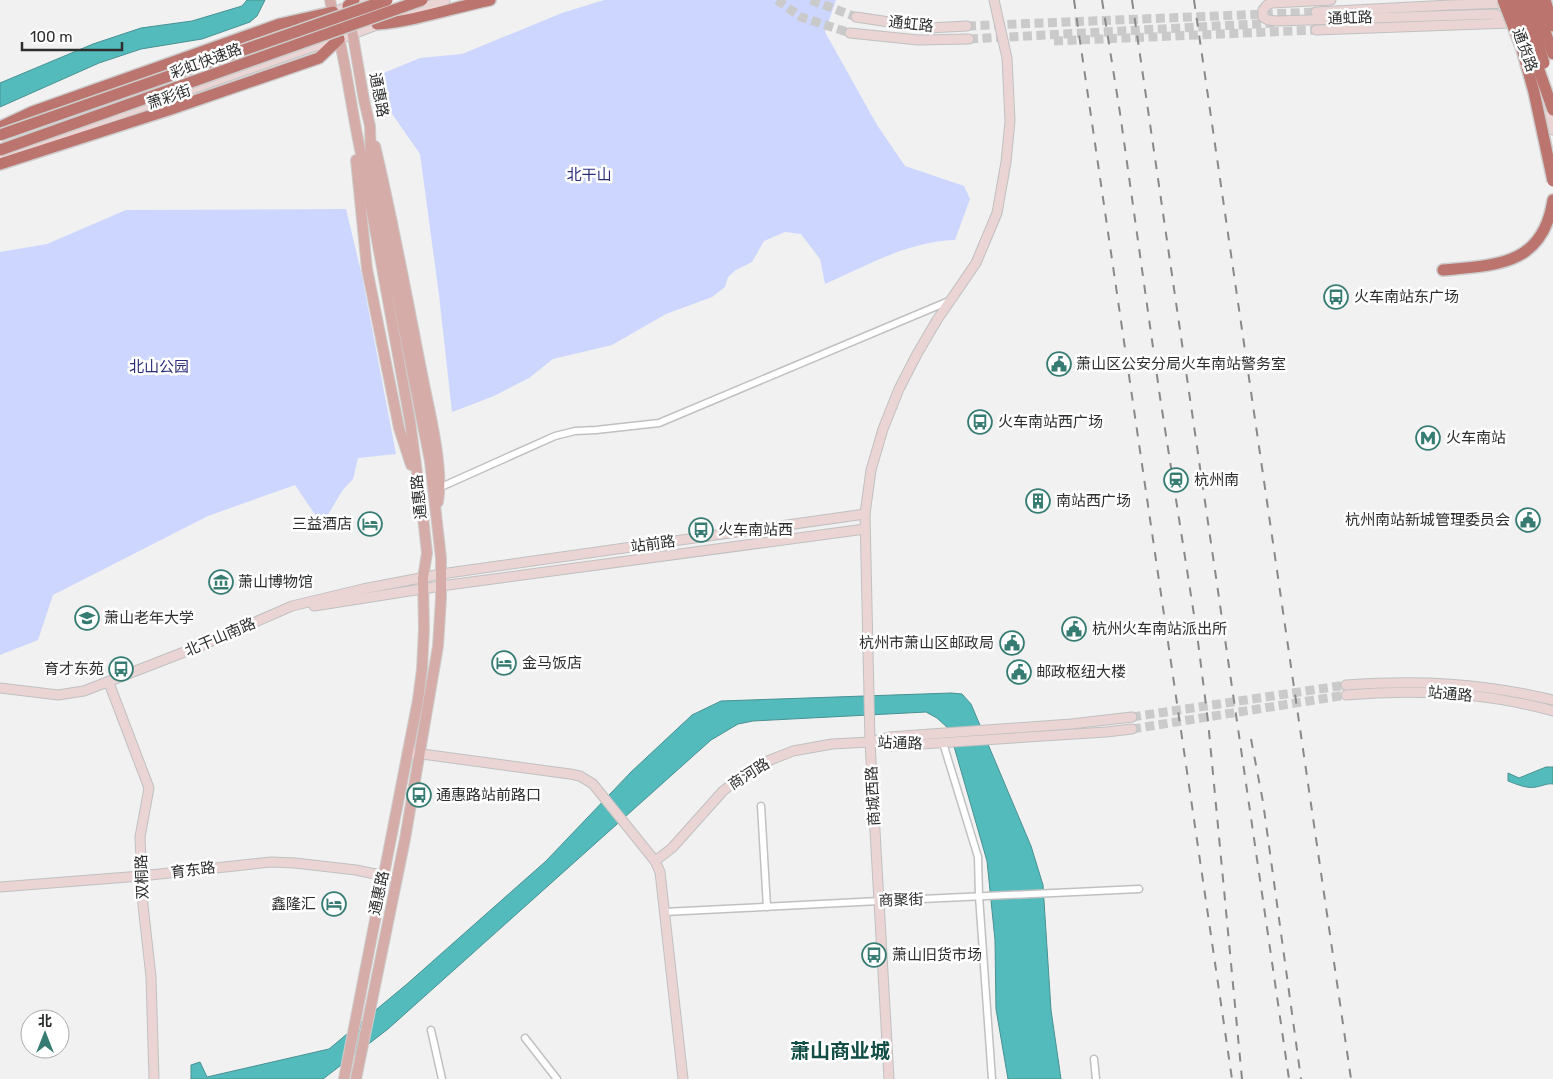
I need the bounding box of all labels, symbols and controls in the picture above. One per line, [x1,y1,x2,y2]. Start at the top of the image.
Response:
street label: 通虹路 [1327,8,1373,28]
street label: 通虹路 [888,13,934,35]
scale bar [22,20,122,52]
street label: 通货路 [1509,26,1541,74]
text: 100 m [30,28,72,46]
street label: 彩虹快速路 [168,40,244,82]
street label: 通惠路 [366,71,392,119]
street label: 萧彩街 [145,81,193,113]
park label: 北干山 [566,166,612,184]
bus stop icon: 火车南站东广场 [1323,284,1349,310]
place label: 火车南站东广场 [1354,288,1459,306]
public building icon: 萧山区公安分局火车南站警务室 [1046,351,1072,377]
place label: 萧山区公安分局火车南站警务室 [1076,355,1286,373]
park label: 北山公园 [129,358,189,376]
bus stop icon: 火车南站西广场 [967,409,993,435]
place label: 火车南站西广场 [998,413,1103,431]
metro station icon: 火车南站 [1415,425,1441,451]
place label: 火车南站 [1446,429,1506,447]
station icon: 杭州南 [1163,467,1189,493]
place label: 杭州南 [1194,471,1239,489]
street label: 通惠路 [408,474,430,520]
building icon: 南站西广场 [1025,488,1051,514]
place label: 南站西广场 [1056,492,1131,510]
public building icon: 杭州南站新城管理委员会 [1515,507,1541,533]
hotel icon: 三益酒店 [357,511,383,537]
place label: 杭州南站新城管理委员会 [1345,511,1510,529]
place label: 三益酒店 [292,515,352,533]
bus stop icon: 火车南站西 [688,517,714,543]
place label: 火车南站西 [718,521,793,539]
street label: 站前路 [629,532,677,556]
museum icon: 萧山博物馆 [208,569,234,595]
place label: 萧山博物馆 [238,573,313,591]
school or university icon: 萧山老年大学 [74,605,100,631]
place label: 萧山老年大学 [104,609,194,627]
street label: 北干山南路 [182,614,258,660]
public building icon: 杭州火车南站派出所 [1061,616,1087,642]
place label: 杭州火车南站派出所 [1092,620,1227,638]
public building icon: 杭州市萧山区邮政局 [999,630,1025,656]
place label: 杭州市萧山区邮政局 [859,634,994,652]
hotel icon: 金马饭店 [491,650,517,676]
place label: 金马饭店 [522,654,582,672]
bus stop icon: 育才东苑 [108,656,134,682]
public building icon: 邮政枢纽大楼 [1006,659,1032,685]
place label: 育才东苑 [44,660,104,678]
place label: 邮政枢纽大楼 [1036,663,1126,681]
street label: 站通路 [1427,683,1473,705]
street label: 站通路 [877,733,923,753]
street label: 商河路 [725,754,773,794]
street label: 商城西路 [862,766,884,826]
bus stop icon: 通惠路站前路口 [406,782,432,808]
place label: 通惠路站前路口 [436,786,541,804]
street label: 双桐路 [132,854,152,900]
street label: 育东路 [170,858,216,882]
street label: 通惠路 [366,869,392,917]
street label: 商聚街 [878,890,924,910]
hotel icon: 鑫隆汇 [321,891,347,917]
place label: 鑫隆汇 [271,895,316,913]
bus stop icon: 萧山旧货市场 [861,942,887,968]
place label: 萧山旧货市场 [892,946,982,964]
north arrow [20,1009,70,1059]
text: 北 [38,1013,52,1030]
district label: 萧山商业城 [790,1039,890,1063]

